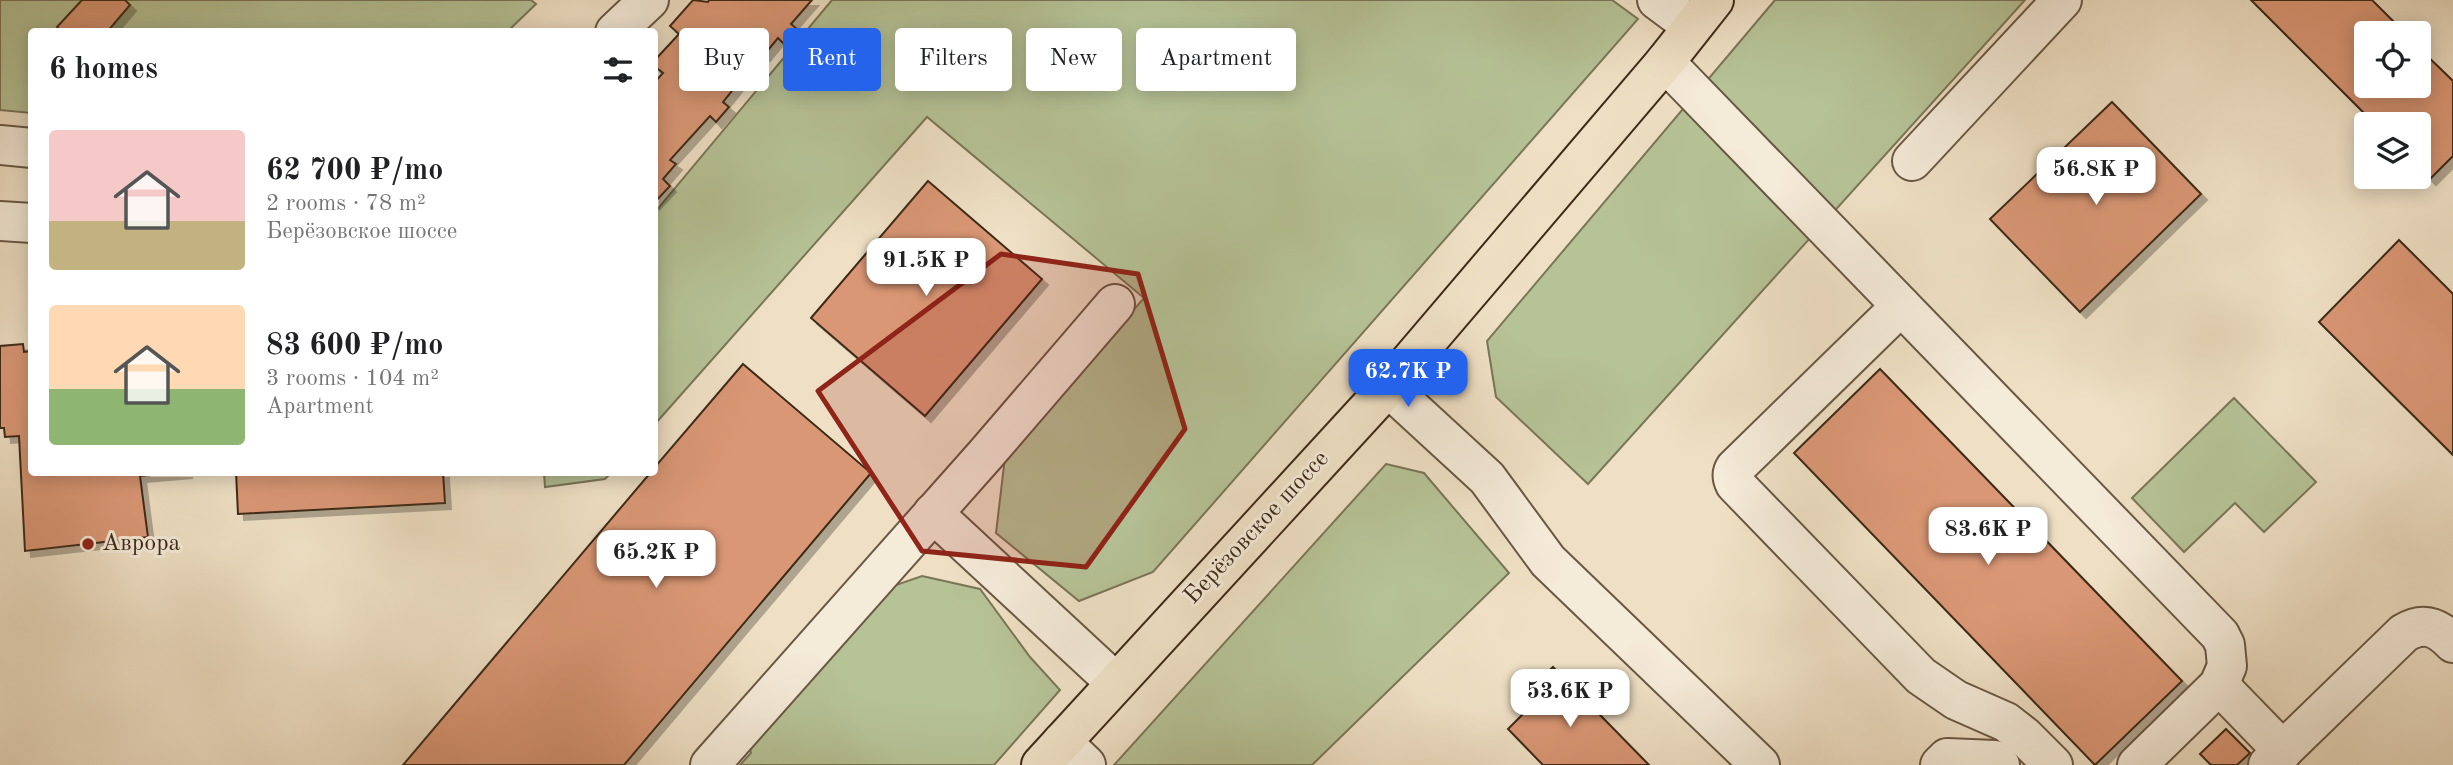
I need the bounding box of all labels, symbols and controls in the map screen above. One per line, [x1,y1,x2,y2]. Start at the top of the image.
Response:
map controls [2354,21,2431,189]
button: locate [2354,21,2431,98]
chip: Buy [679,28,769,91]
chip: Rent [783,28,881,91]
chip: Filters [895,28,1012,91]
chip: New [1026,28,1122,91]
chip: Apartment [1136,28,1296,91]
icon: filters [599,51,637,89]
text: 6 homes [49,55,158,85]
button: layers [2354,112,2431,189]
pin: 56.8K ₽ [2031,148,2161,207]
text: 62 700 ₽/mo [266,156,443,186]
icon: home [105,158,189,242]
text: 56.8K ₽ [2053,158,2139,181]
text: 2 rooms · 78 m² [266,192,426,215]
text: Берёзовское шоссе [266,220,457,243]
pin: 91.5K ₽ [861,238,991,298]
text: 91.5K ₽ [883,249,969,272]
text: 83 600 ₽/mo [266,331,443,361]
icon: home [105,333,189,417]
pin: 62.7K ₽ [1343,350,1473,409]
text: 62.7K ₽ [1365,360,1451,383]
text: 3 rooms · 104 m² [266,367,439,390]
text: Apartment [266,395,374,418]
street label: Берёзовское шоссе [1180,447,1334,609]
pin: 83.6K ₽ [1923,508,2053,567]
text: 83.6K ₽ [1945,518,2031,541]
pin: 65.2K ₽ [591,530,721,590]
place label: Аврора [102,532,181,556]
marker: Аврора [80,536,96,552]
text: 65.2K ₽ [613,541,699,564]
pin: 53.6K ₽ [1505,670,1635,729]
text: 53.6K ₽ [1527,680,1613,703]

